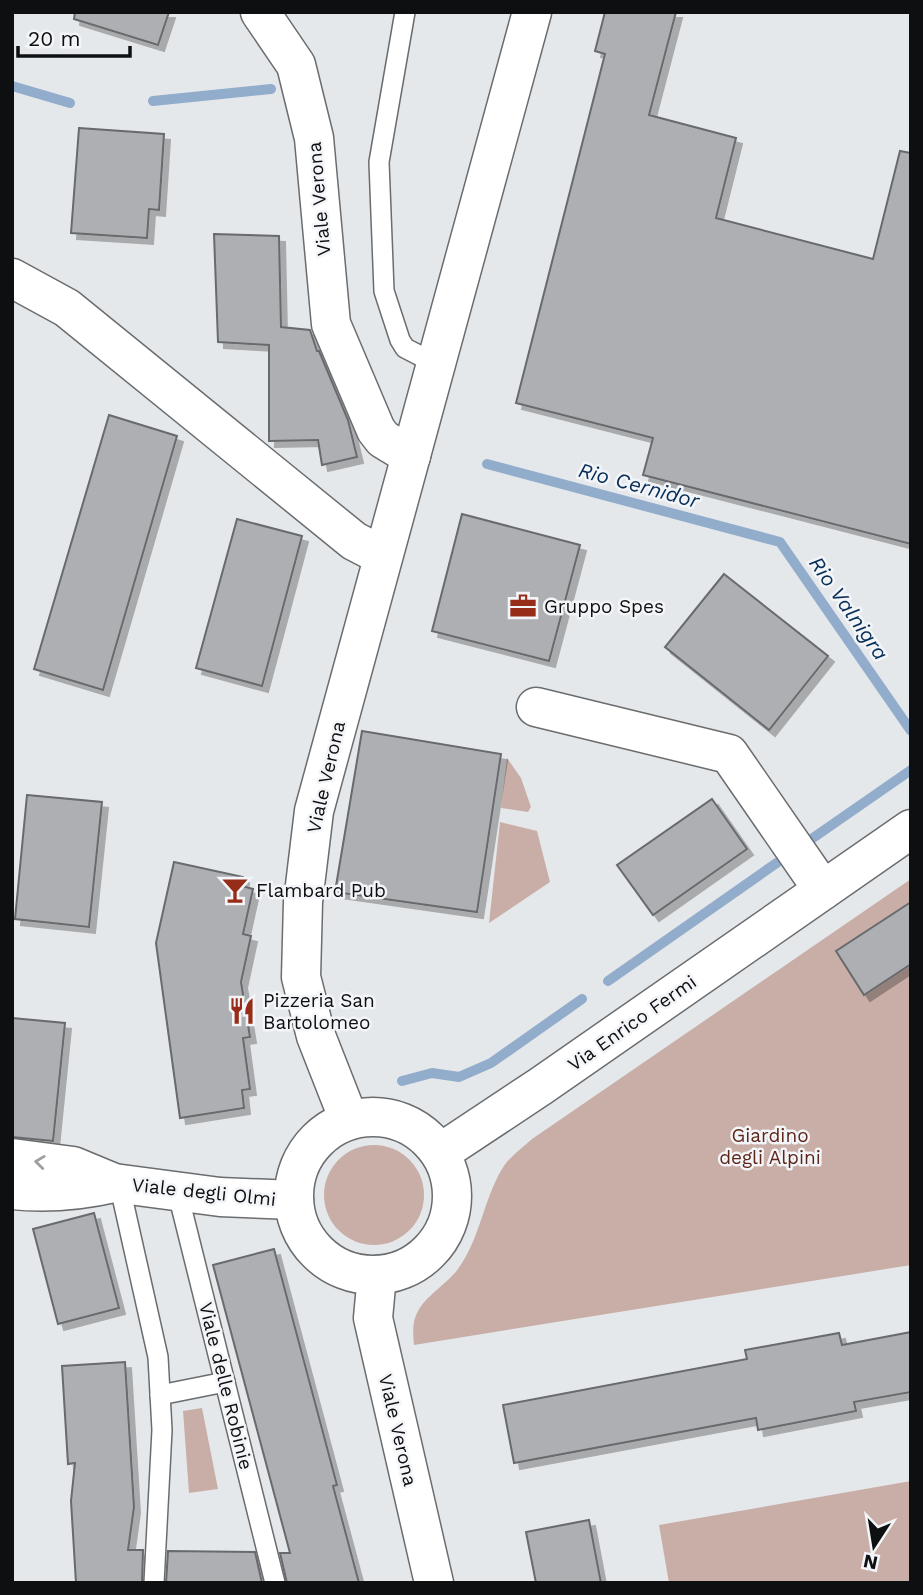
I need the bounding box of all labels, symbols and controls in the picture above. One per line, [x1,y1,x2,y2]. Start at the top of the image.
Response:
scale bar [18,14,130,58]
text: 20 m [28,26,80,51]
street label: Viale Verona [303,141,335,257]
water label: Rio Cernidor [576,457,703,513]
water label: Rio Valnigra [804,551,894,665]
office icon: Gruppo Spes [508,591,538,621]
place label: Gruppo Spes [544,595,664,618]
street label: Viale Verona [302,718,350,835]
bar icon: Flambard Pub [220,875,250,905]
place label: Flambard Pub [256,879,386,902]
street label: Via Enrico Fermi [563,970,701,1076]
place label: Pizzeria San Bartolomeo [263,989,375,1034]
restaurant icon: Pizzeria San Bartolomeo [227,996,257,1026]
park label: Giardino degli Alpini [719,1124,821,1169]
one-way arrow [34,1154,46,1169]
street label: Viale degli Olmi [131,1173,277,1211]
street label: Viale delle Robinie [194,1300,258,1472]
street label: Viale Verona [374,1372,422,1489]
north arrow [839,1511,909,1581]
text: N [861,1549,880,1575]

